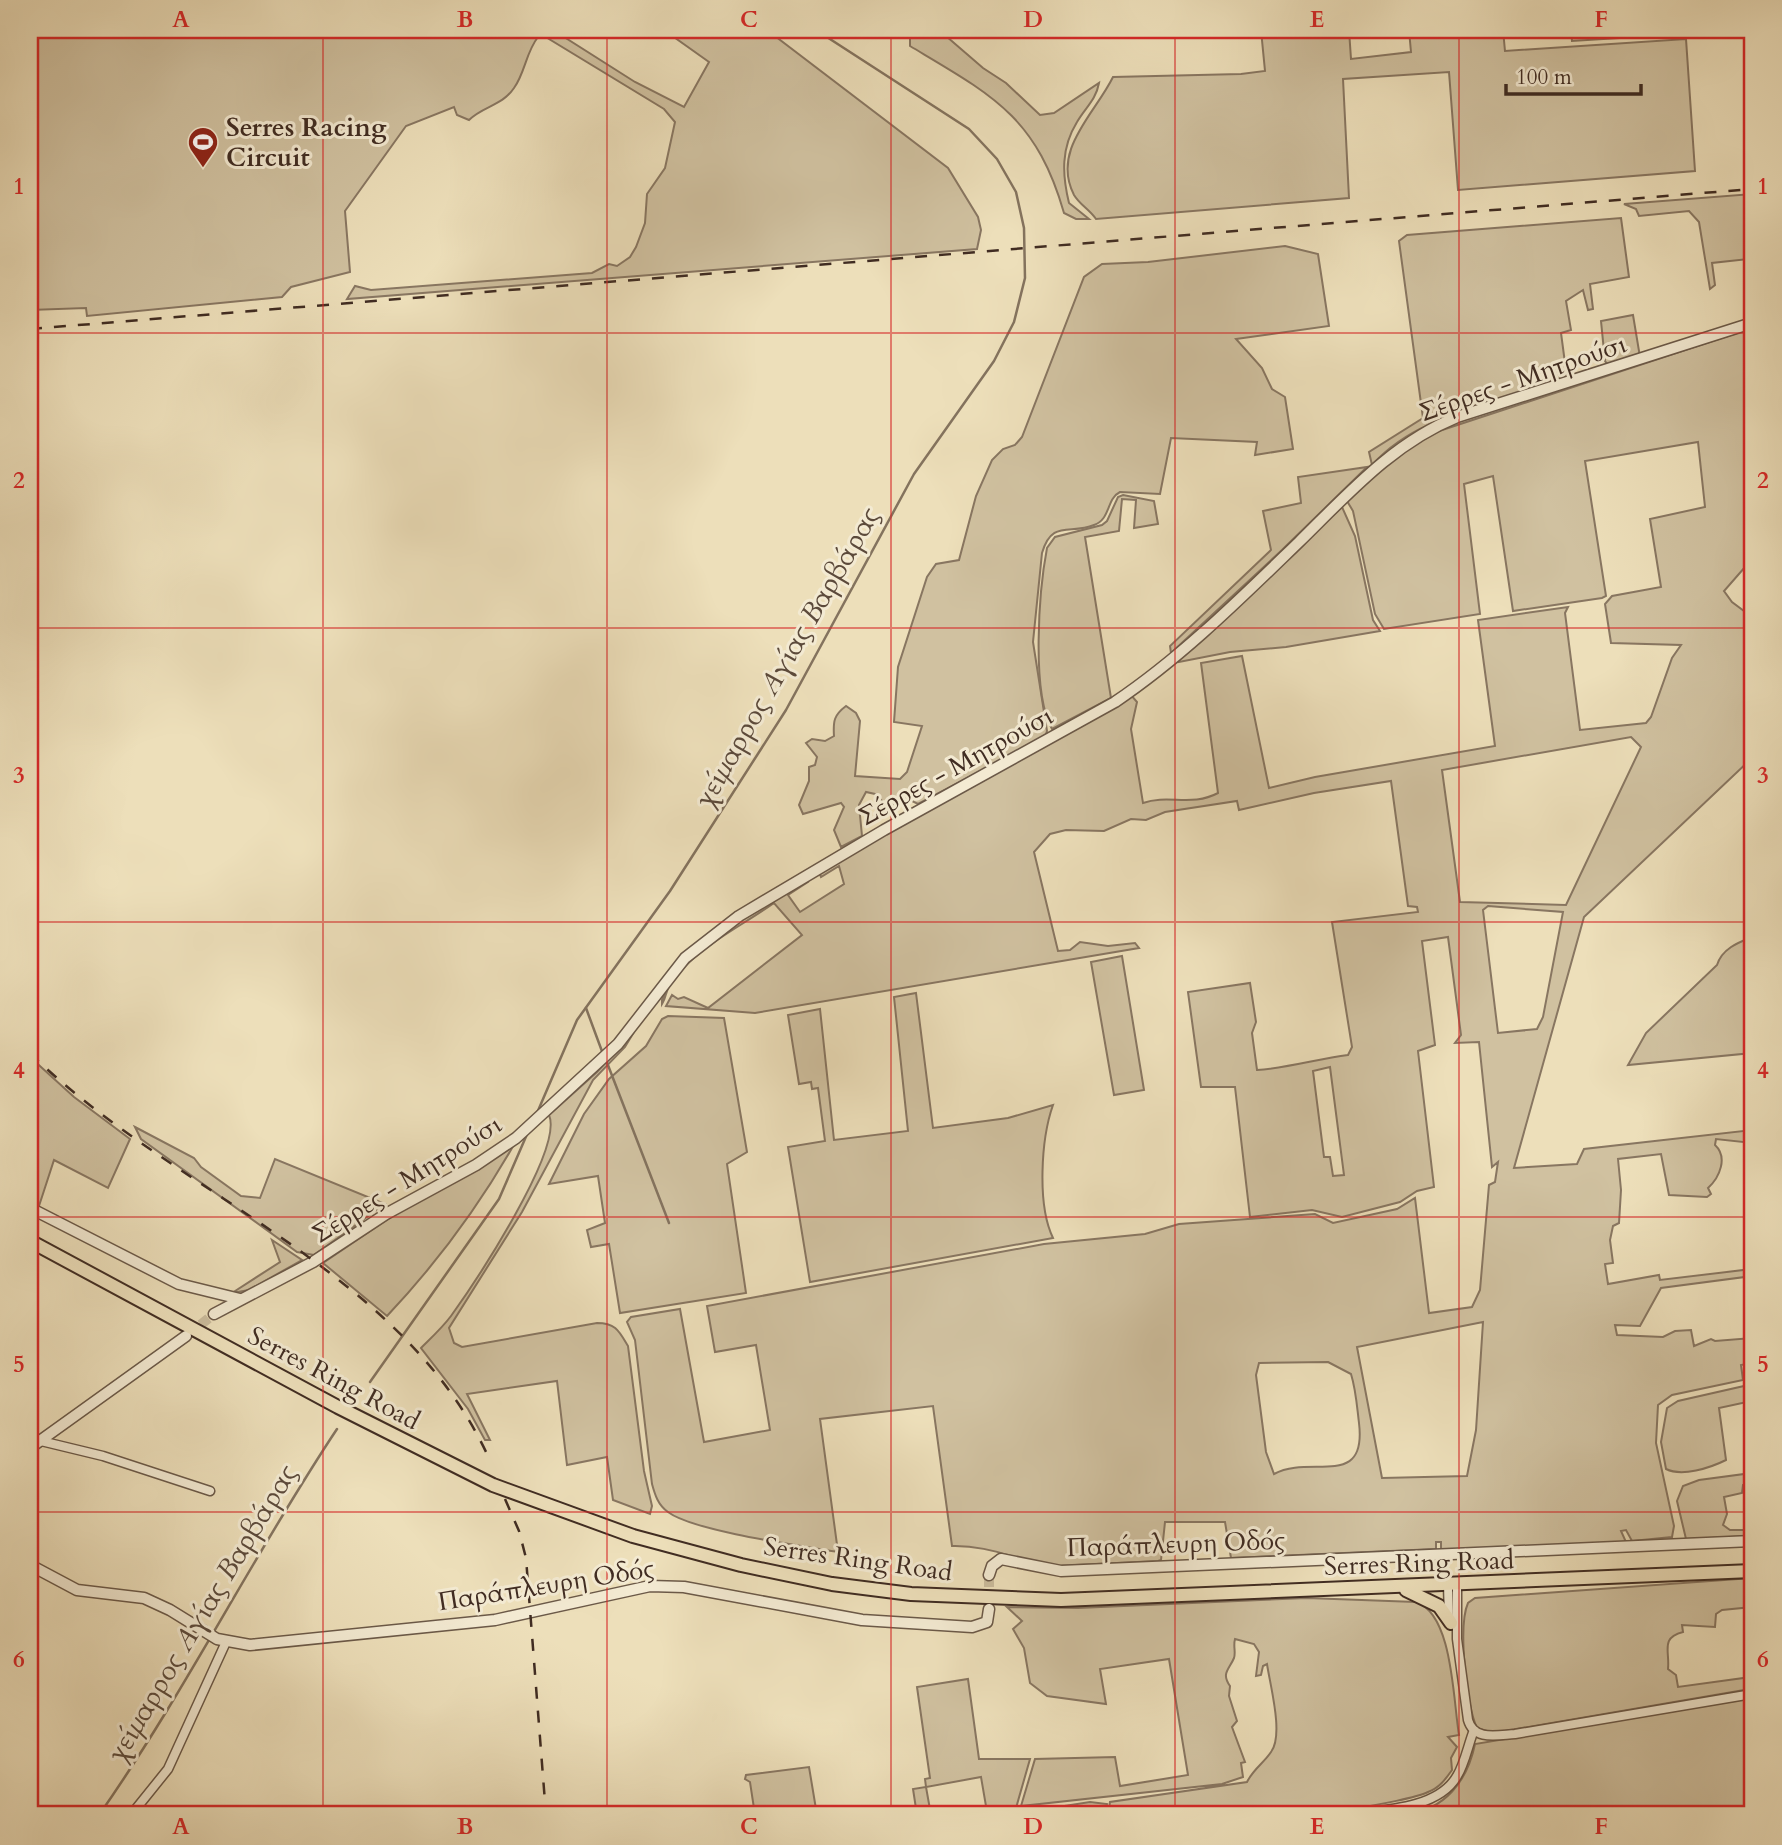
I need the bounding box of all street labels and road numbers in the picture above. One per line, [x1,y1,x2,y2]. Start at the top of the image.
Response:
street label: Σέρρες - Μητρούσι [1415,326,1631,430]
street label: Σέρρες - Μητρούσι [852,698,1060,834]
street label: Σέρρες - Μητρούσι [306,1107,508,1251]
street label: Serres Ring Road [242,1318,426,1438]
street label: Παράπλευρη Οδός [1066,1523,1286,1565]
street label: Serres Ring Road [761,1528,955,1590]
street label: Serres Ring Road [1323,1542,1515,1584]
street label: Παράπλευρη Οδός [435,1551,657,1619]

